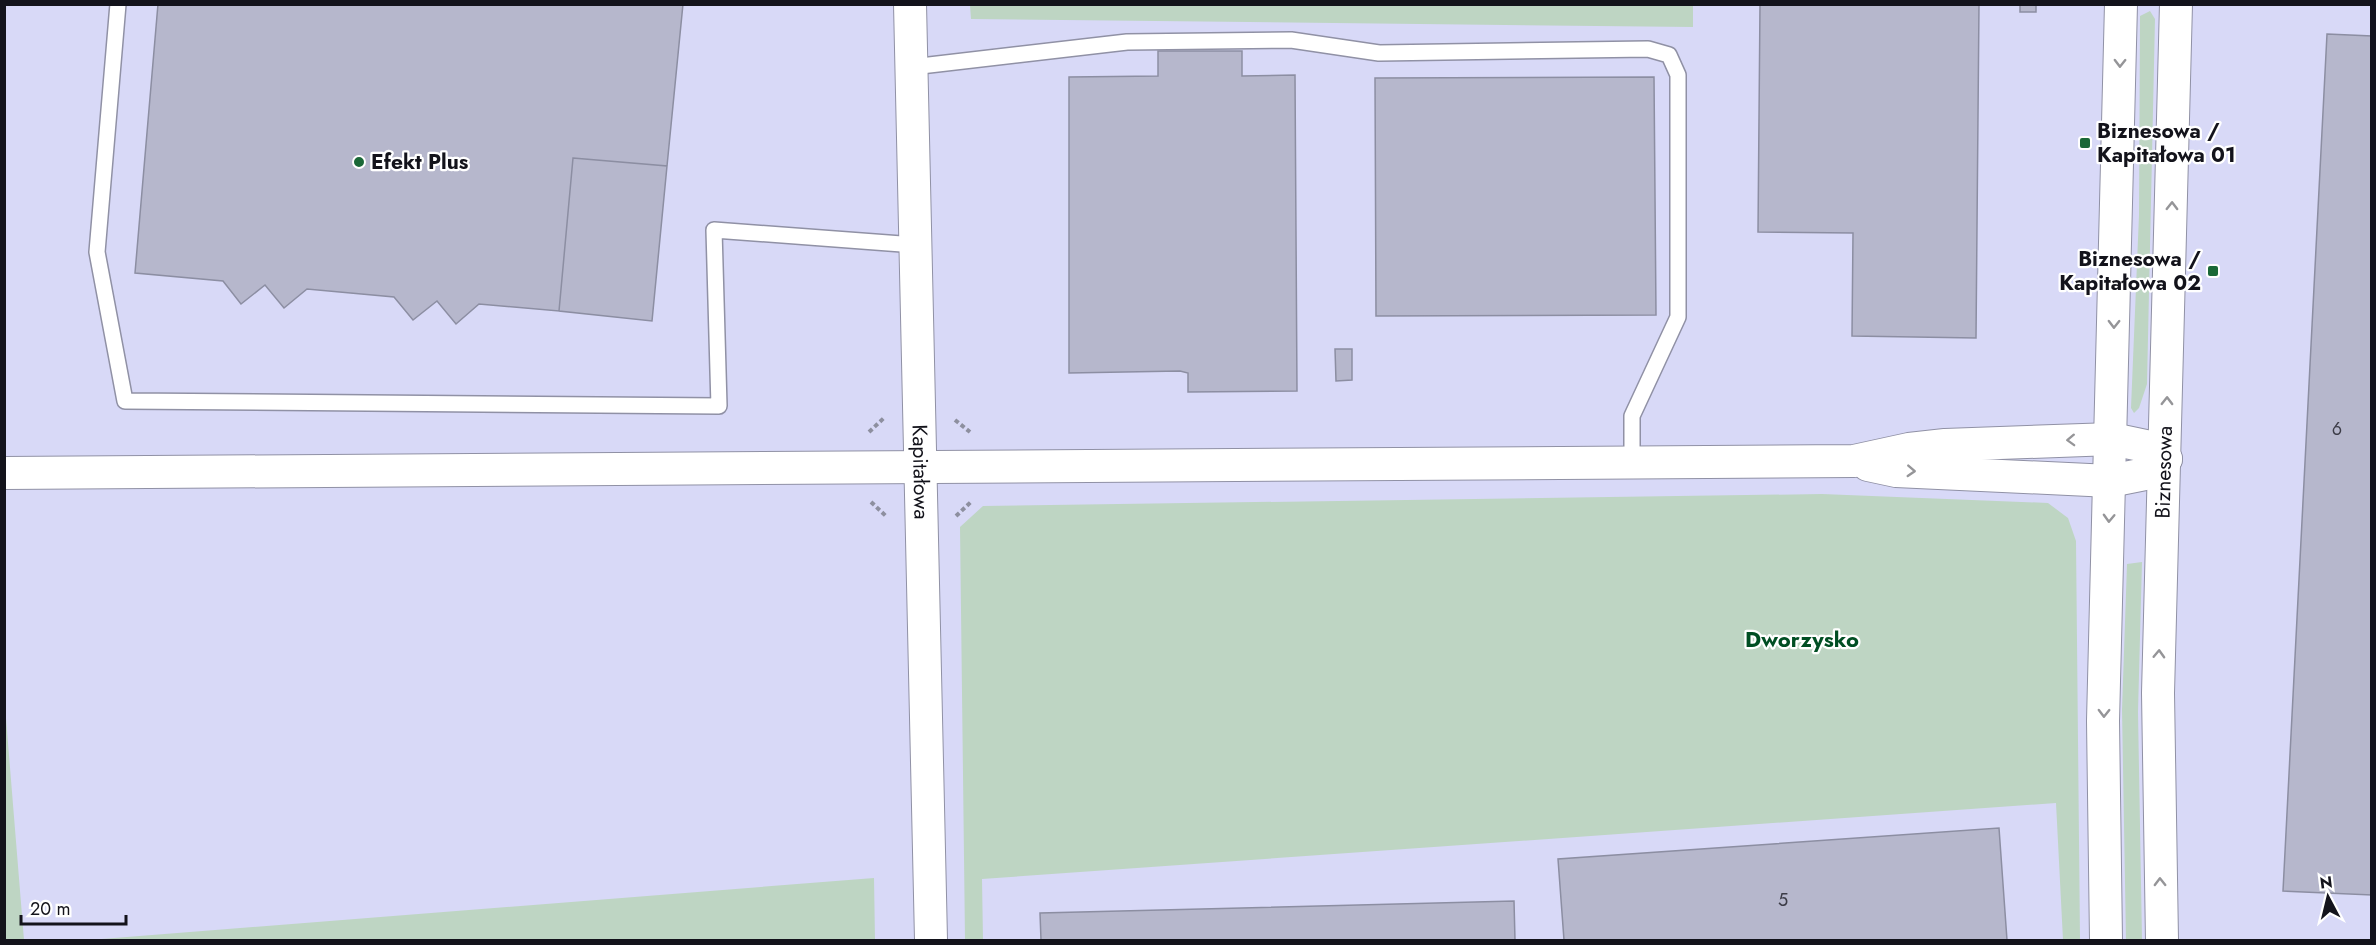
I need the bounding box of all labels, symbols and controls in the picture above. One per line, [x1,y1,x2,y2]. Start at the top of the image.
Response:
one-way arrow [2113,58,2126,67]
place label: Biznesowa / Kapitałowa 01 [2097,116,2236,170]
marker: Biznesowa / Kapitałowa 01 [2078,136,2092,150]
place label: Efekt Plus [371,147,469,177]
marker: Efekt Plus [352,155,366,169]
one-way arrow [2166,201,2178,210]
place label: Biznesowa / Kapitałowa 02 [2059,244,2201,298]
marker: Biznesowa / Kapitałowa 02 [2206,264,2220,278]
one-way arrow [2108,319,2120,328]
one-way arrow [2161,396,2174,405]
house number: 6 [2332,416,2342,442]
street label: Kapitałowa [904,424,937,520]
street label: Biznesowa [2148,425,2180,519]
one-way arrow [2066,434,2075,447]
one-way arrow [1906,465,1915,478]
one-way arrow [2103,514,2116,523]
district label: Dworzysko [1745,623,1859,655]
one-way arrow [2153,650,2166,659]
one-way arrow [2097,709,2110,718]
north arrow [2298,867,2358,927]
text: N [2319,870,2334,895]
one-way arrow [2154,878,2166,887]
house number: 5 [1778,887,1788,913]
scale bar [21,888,126,926]
text: 20 m [30,896,70,922]

